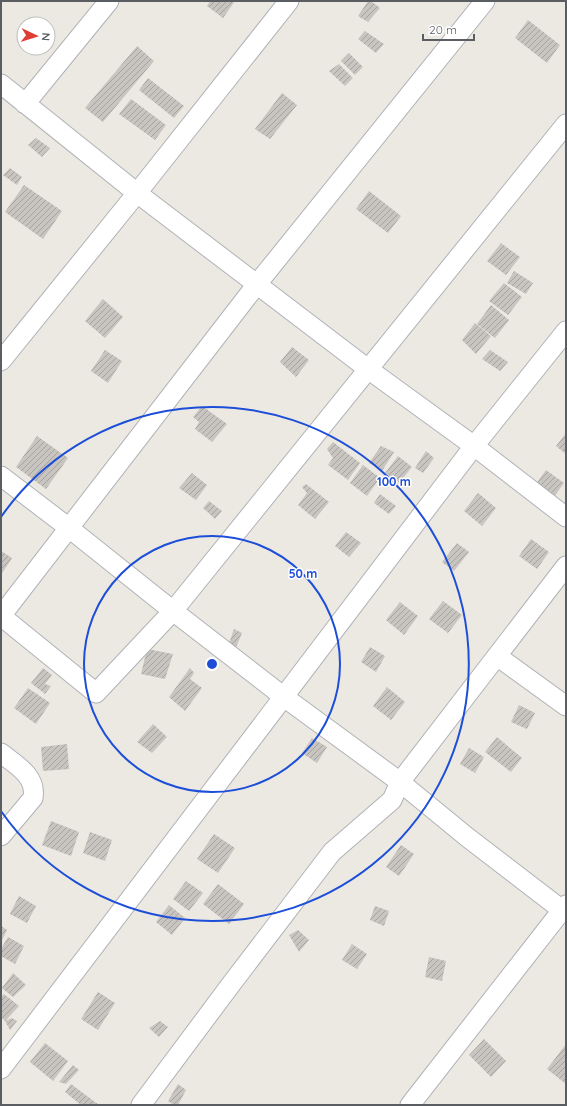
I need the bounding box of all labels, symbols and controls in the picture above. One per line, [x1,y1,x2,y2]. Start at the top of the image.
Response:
north arrow [16,16,56,56]
scale bar [423,16,474,42]
text: 20 m [429,22,457,37]
text: N [39,32,53,41]
text: 100 m [377,474,411,489]
text: 50 m [289,566,317,581]
centre of rings [205,657,219,671]

